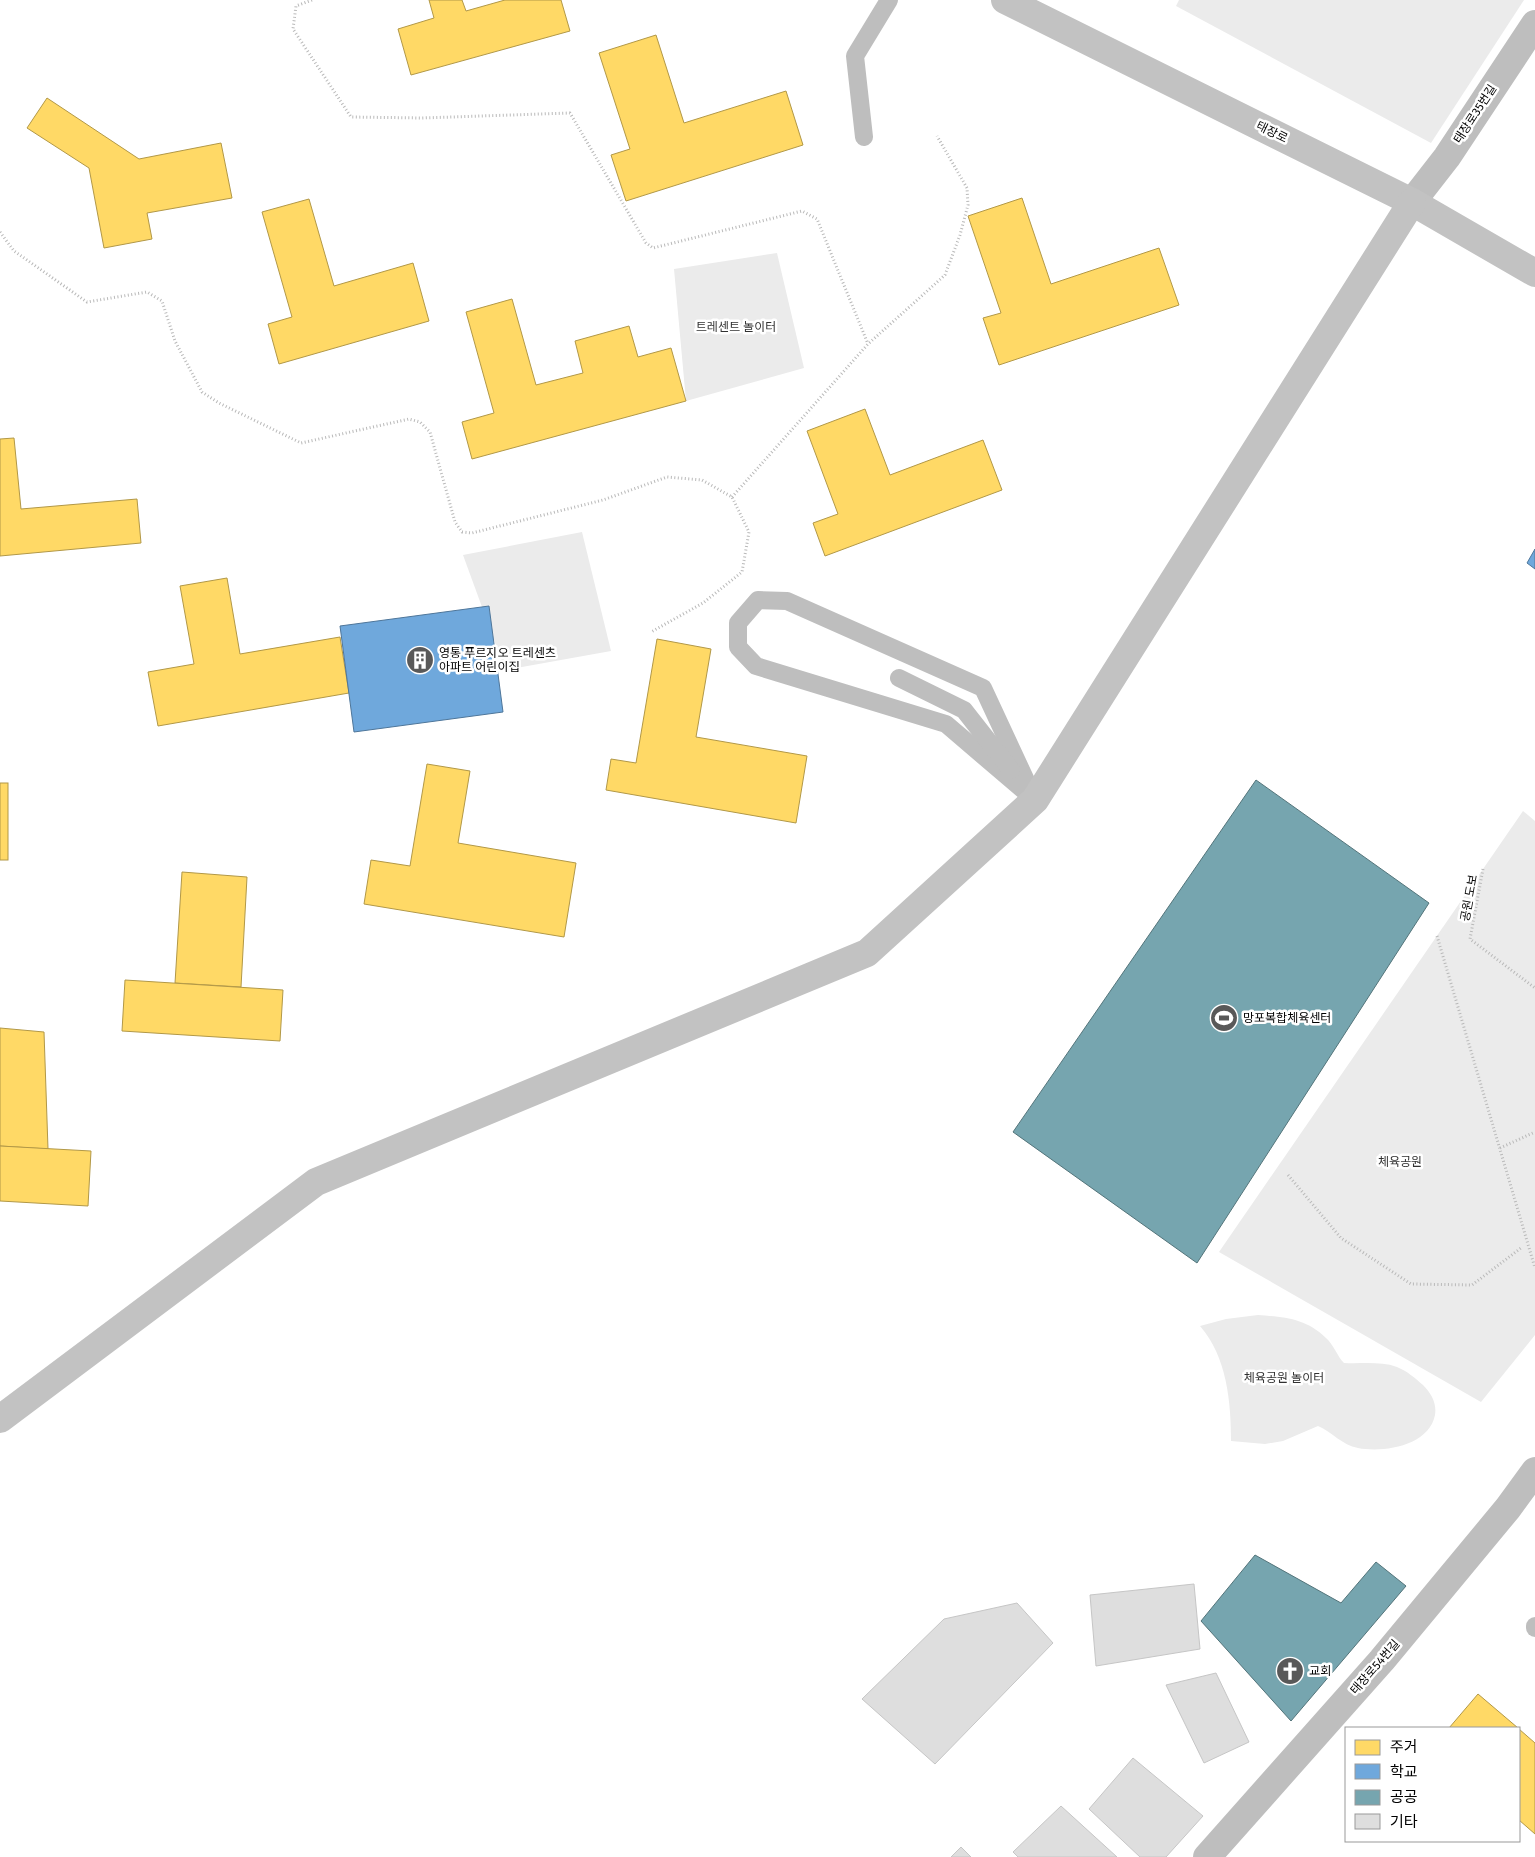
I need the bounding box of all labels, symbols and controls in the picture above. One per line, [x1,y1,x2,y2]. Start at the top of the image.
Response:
street label: 태장로35번길 [1451,82,1499,146]
street label: 태장로 [1254,118,1290,146]
park label: 트레센트 놀이터 [696,320,776,334]
building icon: 영통 푸르지오 트레센츠 아파트 어린이집 [405,645,435,675]
place label: 영통 푸르지오 트레센츠 아파트 어린이집 [439,646,556,674]
street label: 공원 도보 [1458,873,1480,923]
sports icon: 망포복합체육센터 [1209,1003,1239,1033]
place label: 망포복합체육센터 [1243,1011,1331,1025]
park label: 체육공원 [1378,1155,1422,1169]
park label: 체육공원 놀이터 [1244,1371,1324,1385]
street label: 태장로54번길 [1348,1637,1402,1697]
church icon: 교회 [1275,1656,1305,1686]
place label: 교회 [1309,1664,1331,1678]
legend [1345,1727,1520,1842]
text: 주거 [1390,1738,1418,1756]
text: 학교 [1390,1763,1418,1781]
text: 공공 [1390,1788,1418,1806]
text: 기타 [1390,1813,1418,1831]

